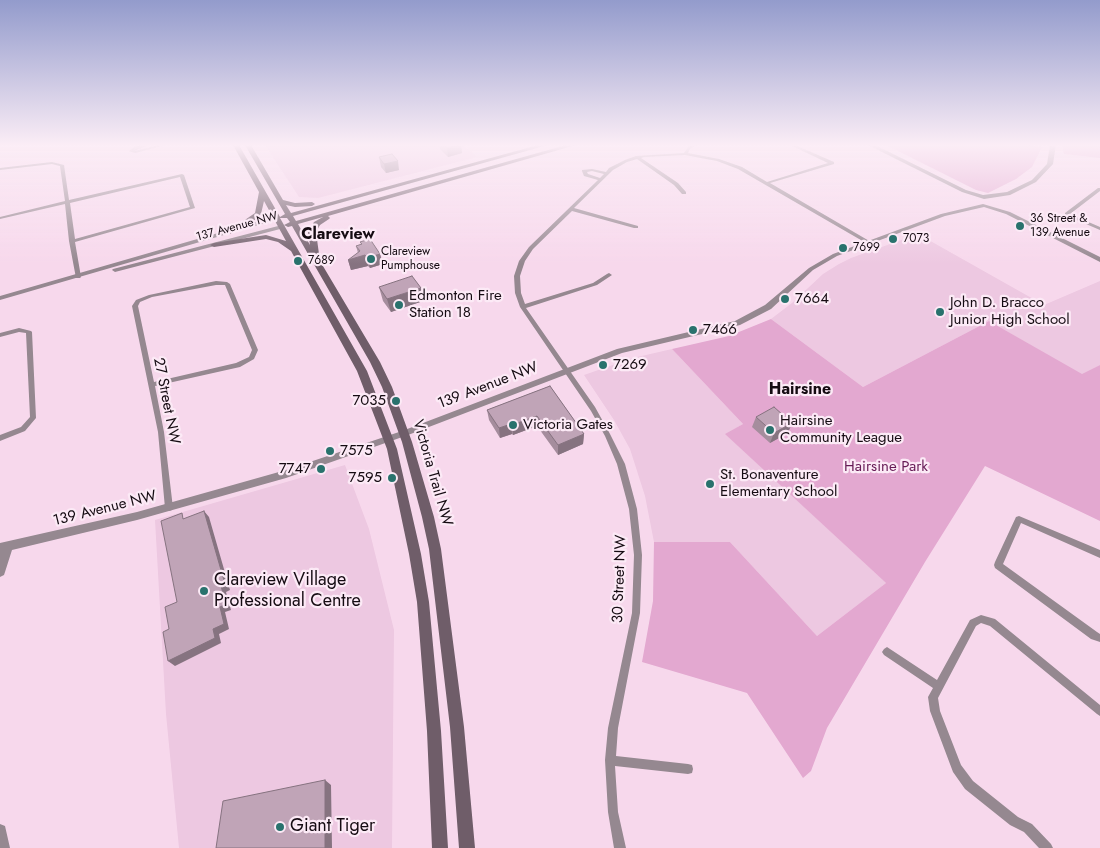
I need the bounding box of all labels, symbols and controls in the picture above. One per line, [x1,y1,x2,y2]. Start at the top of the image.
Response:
street label: 137 Avenue NW [195,209,279,245]
place label: 36 Street & 139 Avenue [1030,212,1090,240]
marker: 36 Street & 139 Avenue [1014,220,1026,232]
district label: Clareview [301,225,375,245]
place label: 7073 [903,232,929,246]
marker: 7073 [887,233,899,245]
place label: 7699 [853,241,880,255]
marker: 7699 [837,242,849,254]
place label: Clareview Pumphouse [381,245,440,273]
marker: Clareview Pumphouse [365,253,377,265]
place label: 7689 [308,254,335,268]
marker: 7689 [292,255,304,267]
place label: Edmonton Fire Station 18 [409,287,502,322]
place label: 7664 [795,290,829,308]
marker: 7664 [779,293,791,305]
place label: John D. Bracco Junior High School [950,294,1070,329]
marker: Edmonton Fire Station 18 [393,299,405,311]
marker: John D. Bracco Junior High School [934,306,946,318]
place label: 7466 [703,321,737,339]
marker: 7466 [687,324,699,336]
street label: 27 Street NW [149,356,183,446]
place label: 7269 [613,356,647,374]
street label: 139 Avenue NW [435,359,541,413]
marker: 7269 [597,359,609,371]
district label: Hairsine [769,380,831,400]
place label: 7035 [352,392,386,410]
marker: 7035 [390,395,402,407]
place label: Hairsine Community League [780,412,902,447]
place label: Victoria Gates [523,416,613,434]
street label: Victoria Trail NW [408,418,456,528]
marker: Victoria Gates [507,419,519,431]
marker: Hairsine Community League [764,424,776,436]
place label: 7575 [340,442,373,460]
marker: 7575 [324,445,336,457]
park label: Hairsine Park [844,458,928,476]
place label: 7747 [279,460,311,478]
marker: 7747 [315,463,327,475]
place label: St. Bonaventure Elementary School [720,466,837,501]
place label: 7595 [349,469,382,487]
marker: 7595 [386,472,398,484]
marker: St. Bonaventure Elementary School [704,478,716,490]
street label: 139 Avenue NW [52,487,158,531]
street label: 30 Street NW [609,534,631,624]
place label: Clareview Village Professional Centre [214,570,361,612]
marker: Clareview Village Professional Centre [198,585,210,597]
place label: Giant Tiger [290,816,375,838]
marker: Giant Tiger [274,821,286,833]

